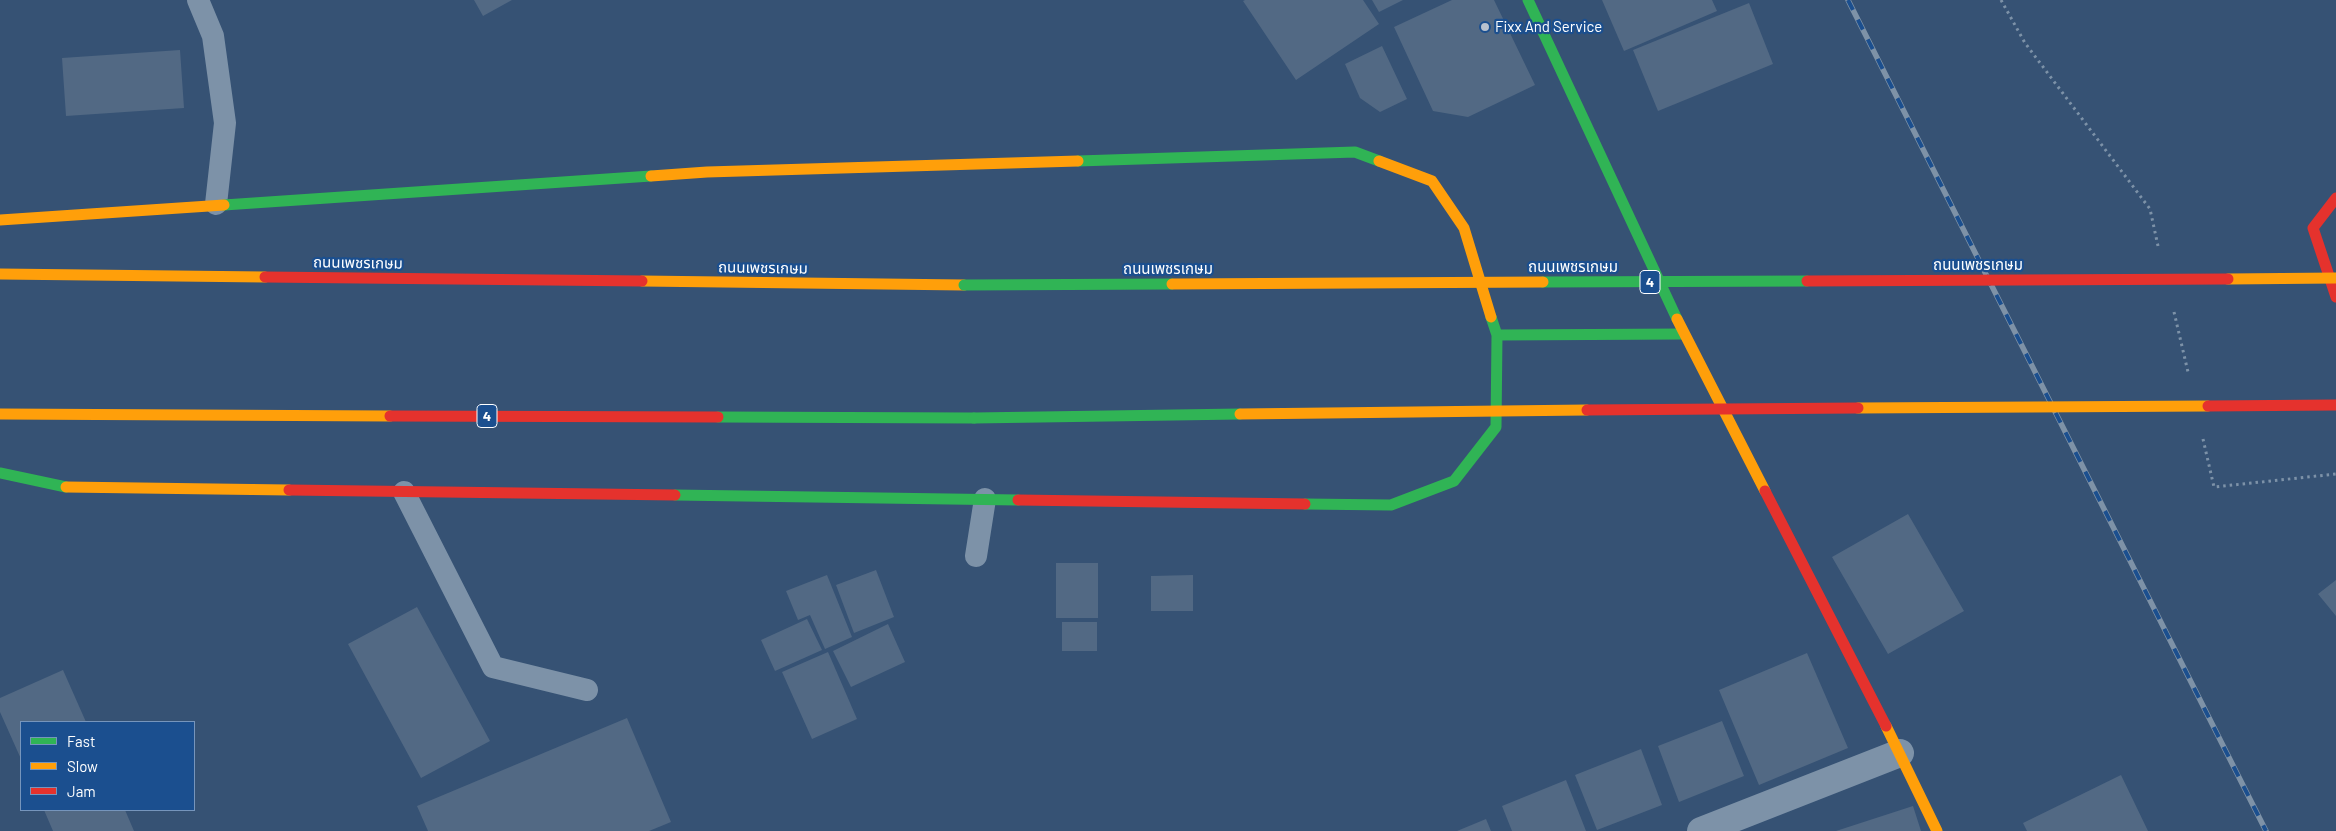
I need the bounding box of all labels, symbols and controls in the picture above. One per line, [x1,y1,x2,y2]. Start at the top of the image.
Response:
place label: Fixx And Service [1495,18,1602,36]
marker: Fixx And Service [1479,21,1491,33]
street label: ถนนเพชรเกษม [313,253,403,273]
street label: ถนนเพชรเกษม [1933,256,2023,274]
street label: ถนนเพชรเกษม [718,258,808,278]
street label: ถนนเพชรเกษม [1528,258,1618,276]
street label: ถนนเพชรเกษม [1123,260,1213,278]
road number: 4 [1640,270,1660,294]
road number: 4 [477,404,497,428]
legend [20,721,195,811]
text: Fast [67,732,95,750]
text: Slow [67,757,98,775]
text: Jam [67,782,96,800]

